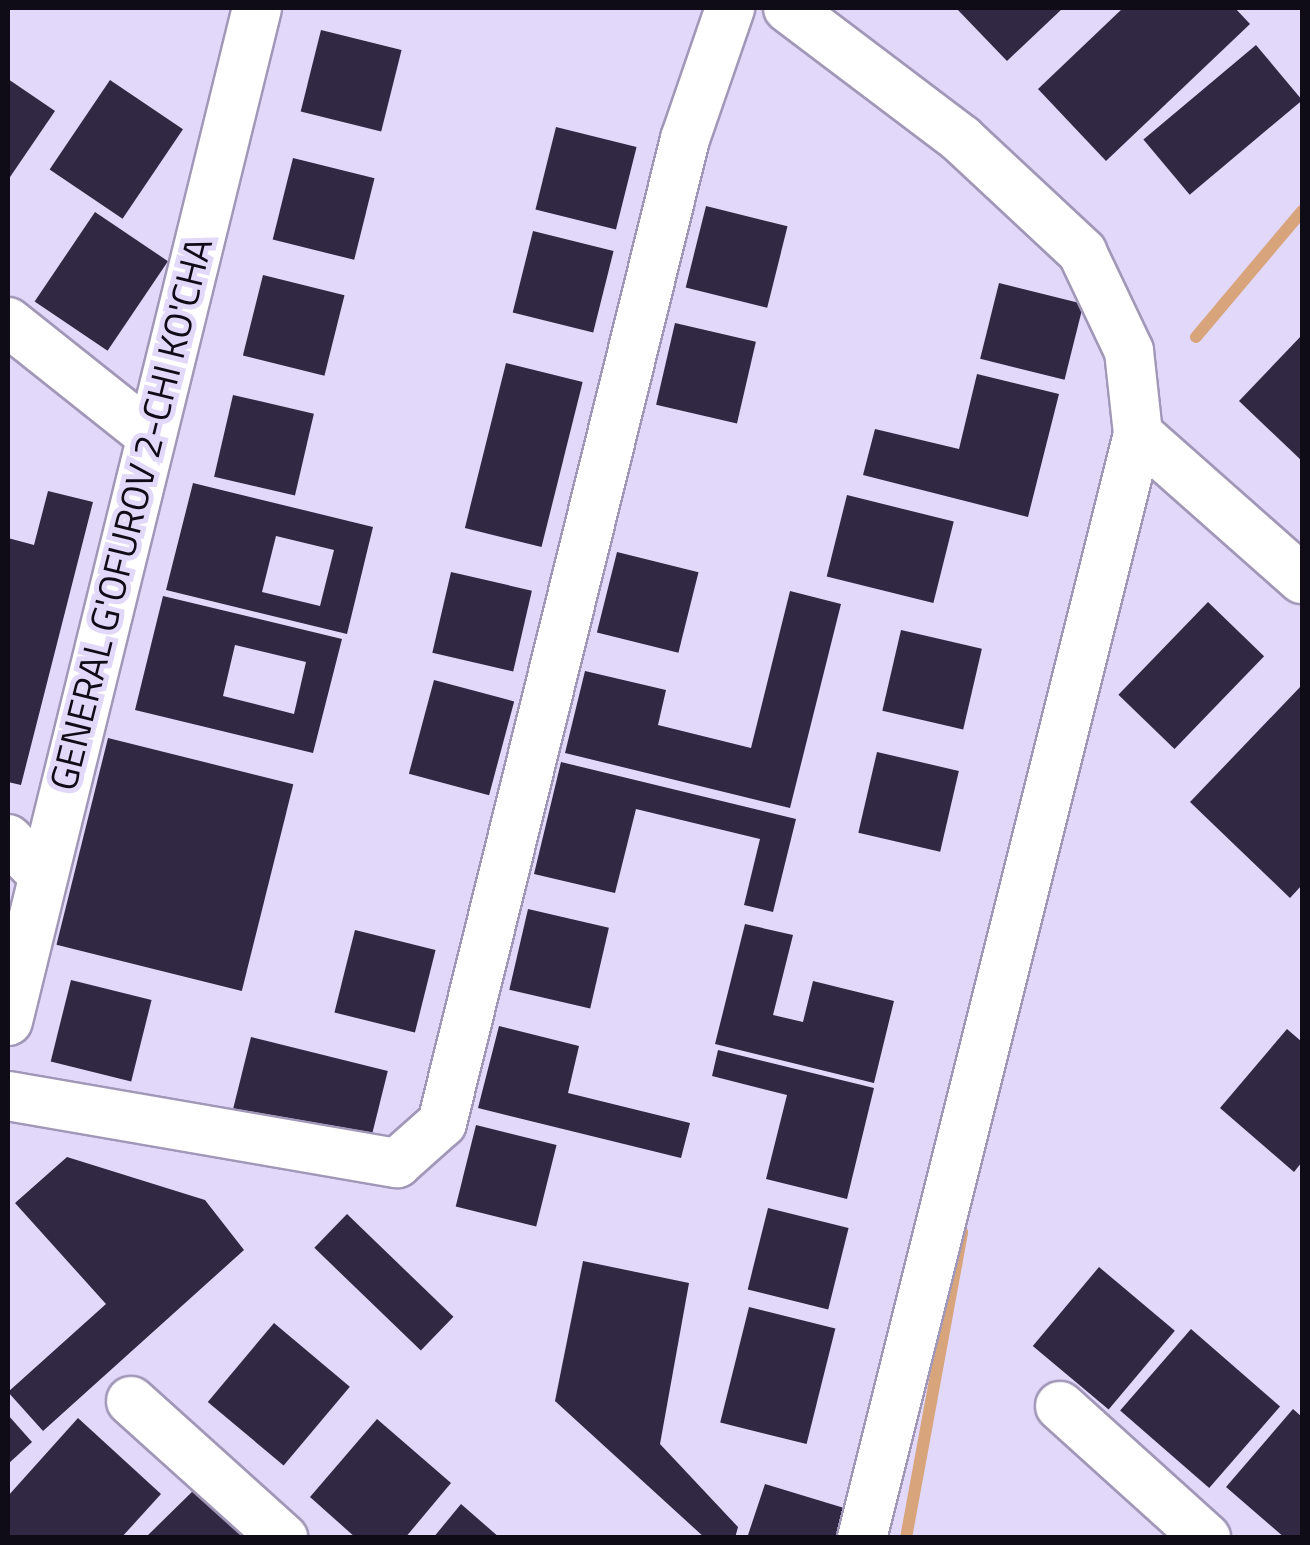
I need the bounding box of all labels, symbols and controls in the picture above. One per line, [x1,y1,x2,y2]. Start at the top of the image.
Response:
street label: GENERAL G'OFUROV 2-CHI KO'CHA [40,233,222,795]

